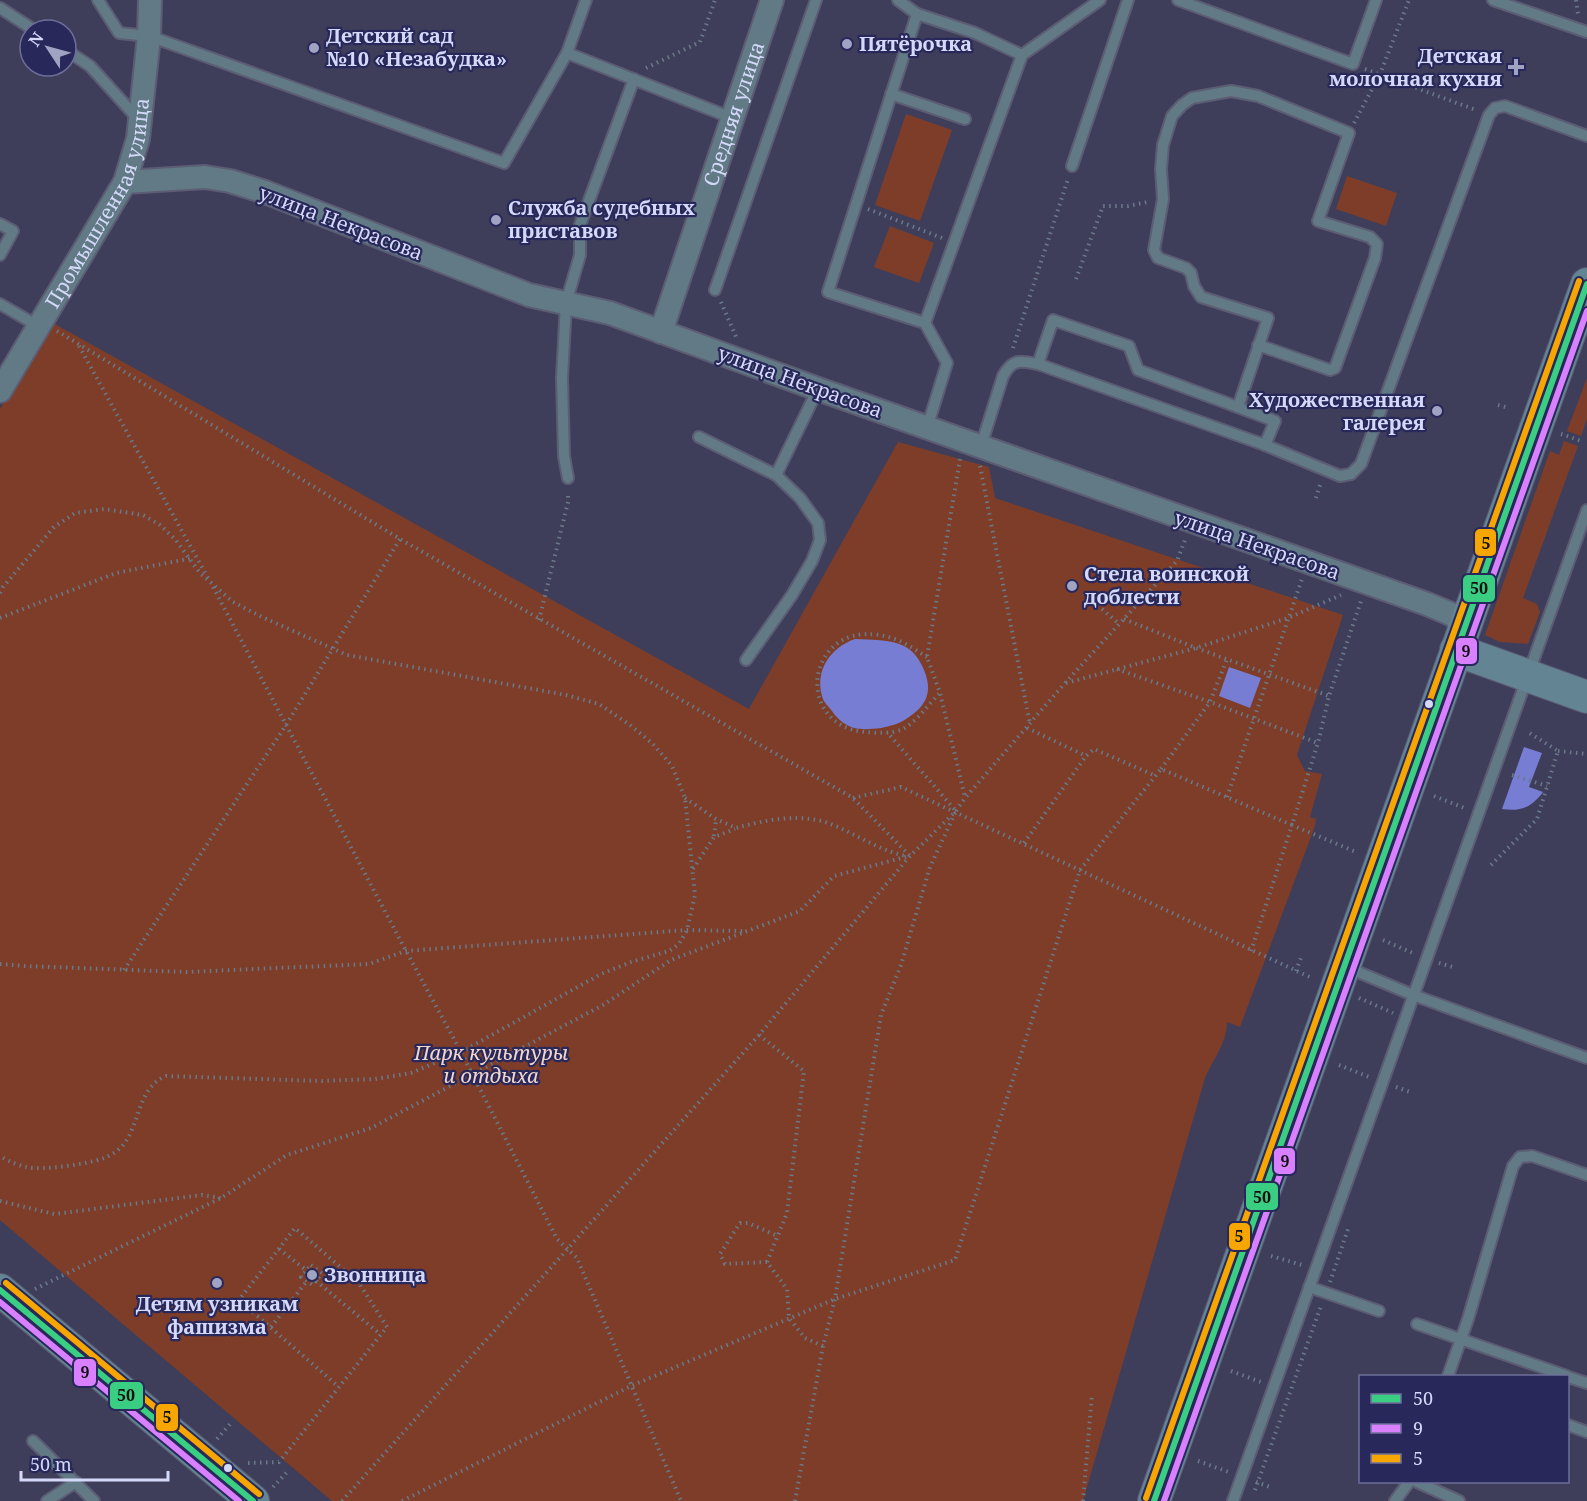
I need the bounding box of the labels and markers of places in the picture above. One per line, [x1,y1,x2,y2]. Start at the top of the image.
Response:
place label: Детский сад №10 «Незабудка» [326,22,507,72]
place label: Пятёрочка [859,30,972,57]
marker: Пятёрочка [840,37,854,51]
marker: Детский сад №10 «Незабудка» [307,41,321,55]
place label: Детская молочная кухня [1329,42,1502,92]
marker: Детская молочная кухня [1507,58,1525,76]
place label: Служба судебных приставов [508,194,695,244]
marker: Служба судебных приставов [489,213,503,227]
place label: Художественная галерея [1249,386,1425,436]
marker: Художественная галерея [1430,404,1444,418]
place label: Стела воинской доблести [1084,560,1249,610]
marker: Стела воинской доблести [1065,579,1079,593]
unlabelled marker [1423,698,1435,710]
place label: Звонница [324,1261,427,1288]
marker: Звонница [305,1268,319,1282]
marker: Детям узникам фашизма [210,1276,224,1290]
place label: Детям узникам фашизма [136,1290,298,1340]
unlabelled marker [222,1462,234,1474]

